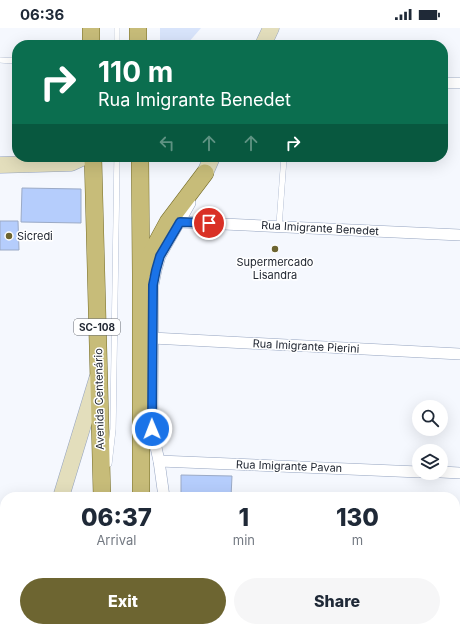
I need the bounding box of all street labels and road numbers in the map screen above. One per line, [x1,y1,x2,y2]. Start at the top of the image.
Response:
street label: Rua Imigrante Benedet [261,218,380,238]
road number: SC-108 [74,319,120,335]
street label: Rua Imigrante Pierini [252,336,360,356]
street label: Avenida Centenário [91,348,107,450]
street label: Rua Imigrante Pavan [236,457,342,475]

